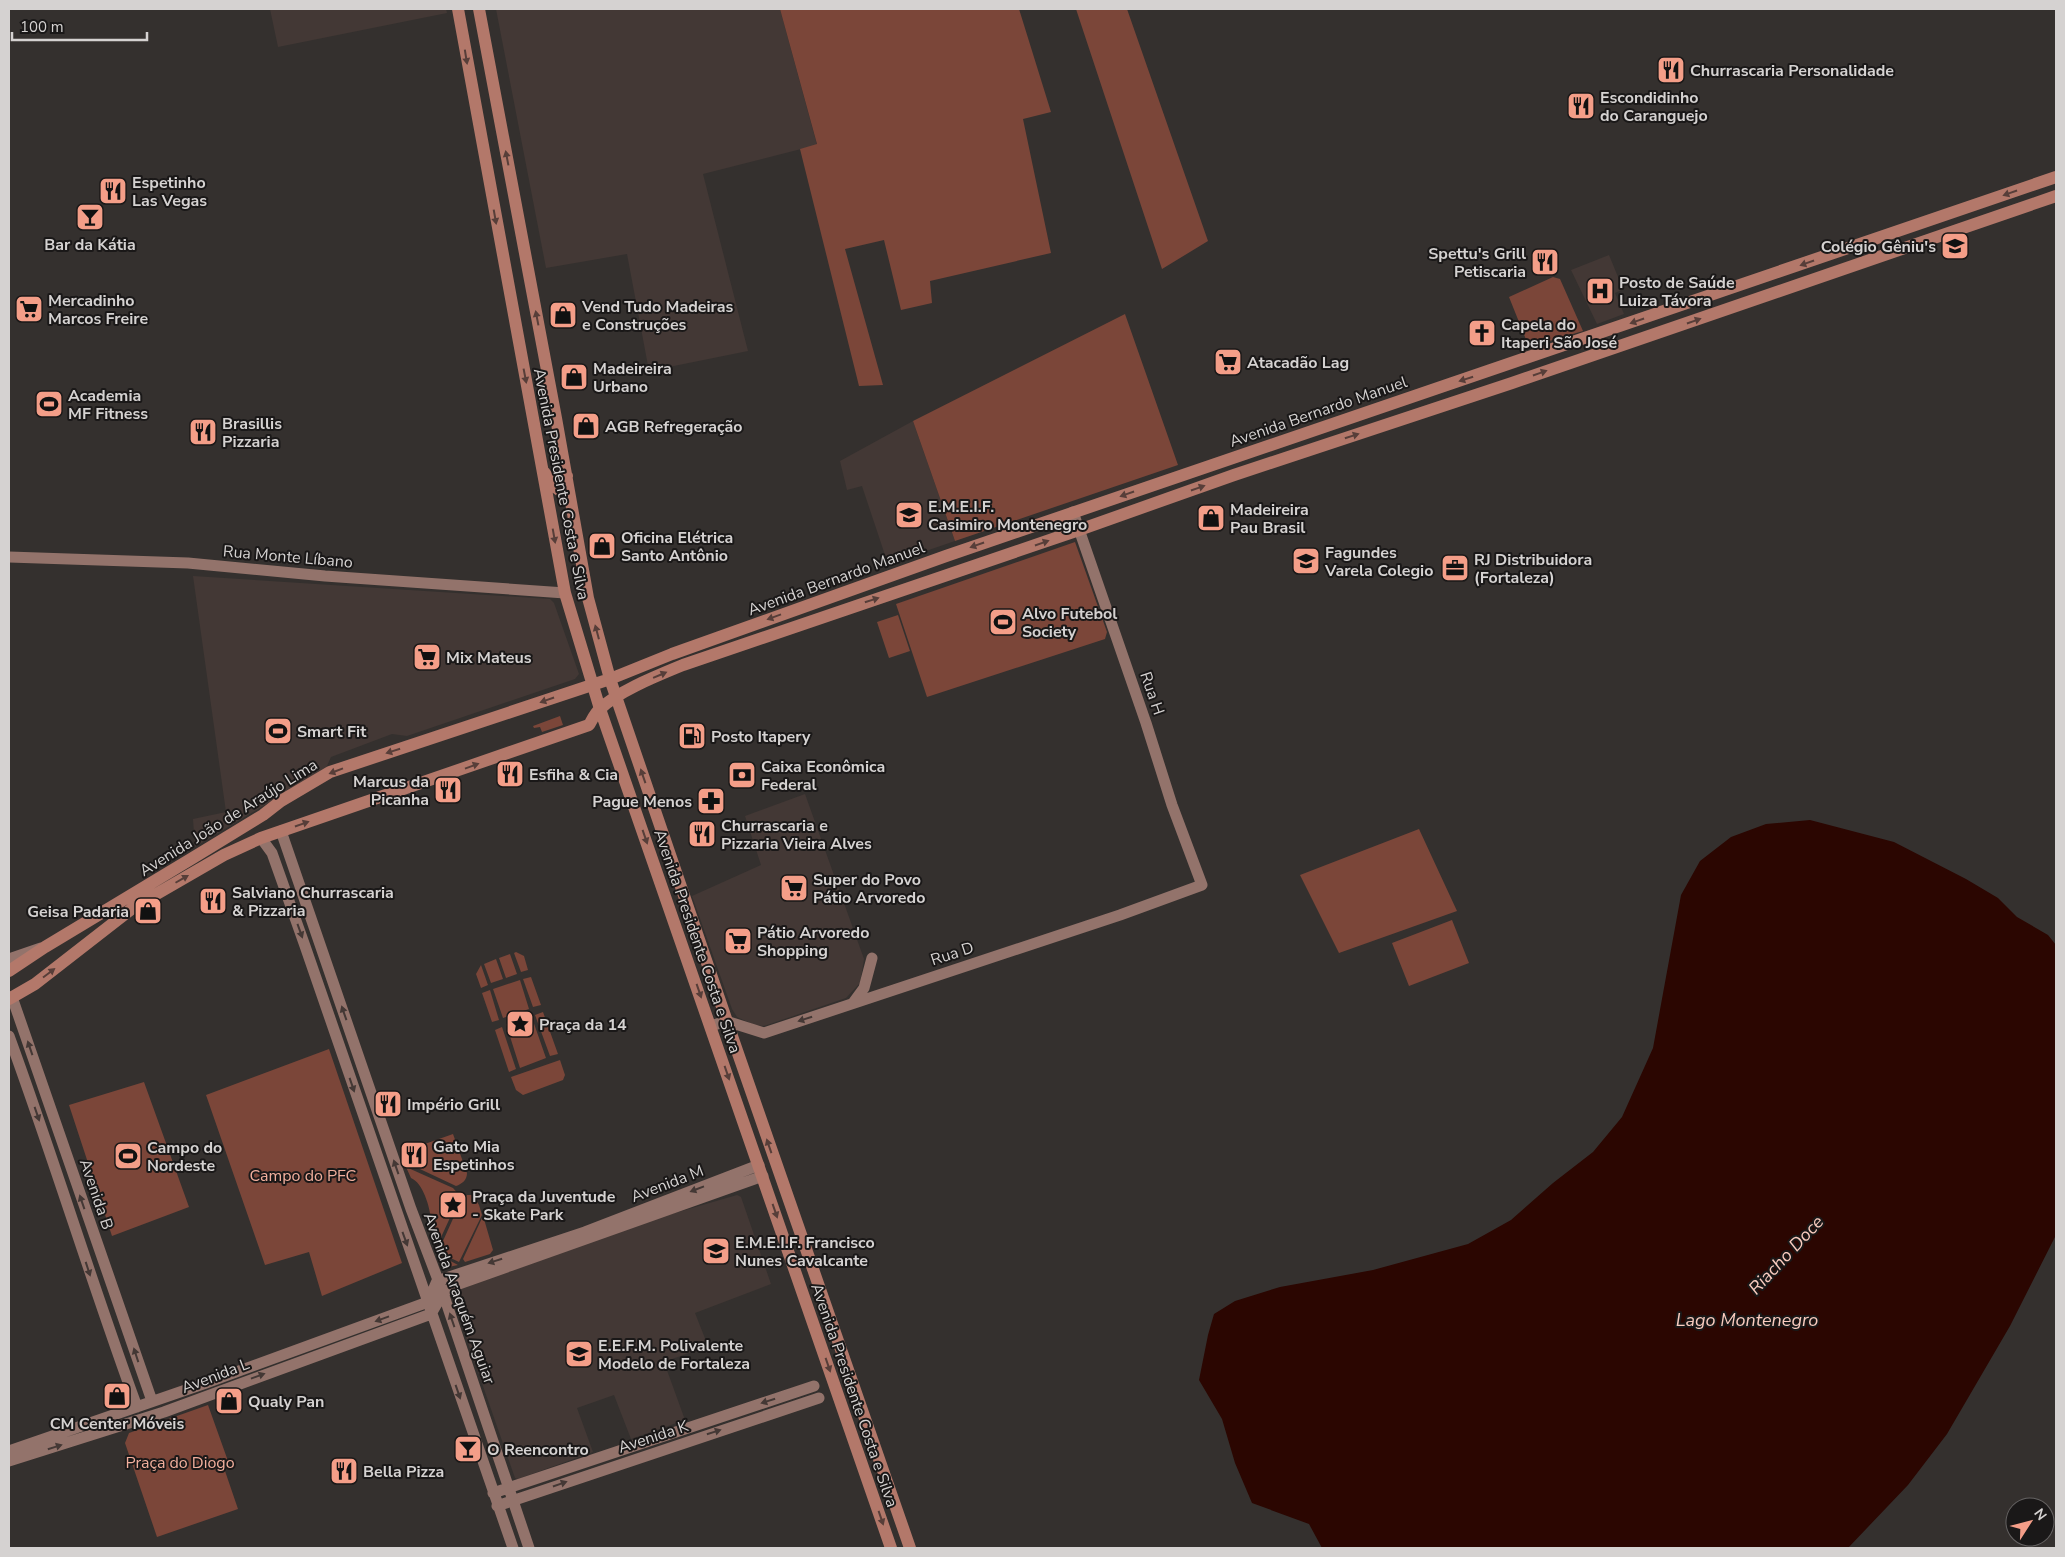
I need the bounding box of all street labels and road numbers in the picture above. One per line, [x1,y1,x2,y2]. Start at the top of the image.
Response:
street label: Avenida Presidente Costa e Silva [528,367,594,602]
street label: Avenida Bernardo Manuel [1227,371,1410,453]
street label: Avenida Bernardo Manuel [745,537,928,621]
street label: Rua Monte Líbano [222,540,354,574]
street label: Rua H [1134,669,1170,718]
street label: Avenida João de Araújo Lima [135,754,322,882]
street label: Avenida Presidente Costa e Silva [648,826,746,1056]
street label: Rua D [928,937,977,971]
street label: Avenida B [74,1156,118,1233]
street label: Avenida M [628,1160,707,1208]
street label: Avenida Araquém Aguiar [418,1210,500,1387]
street label: Avenida Presidente Costa e Silva [805,1280,903,1510]
street label: Avenida L [178,1353,253,1399]
street label: Avenida K [615,1415,692,1459]

